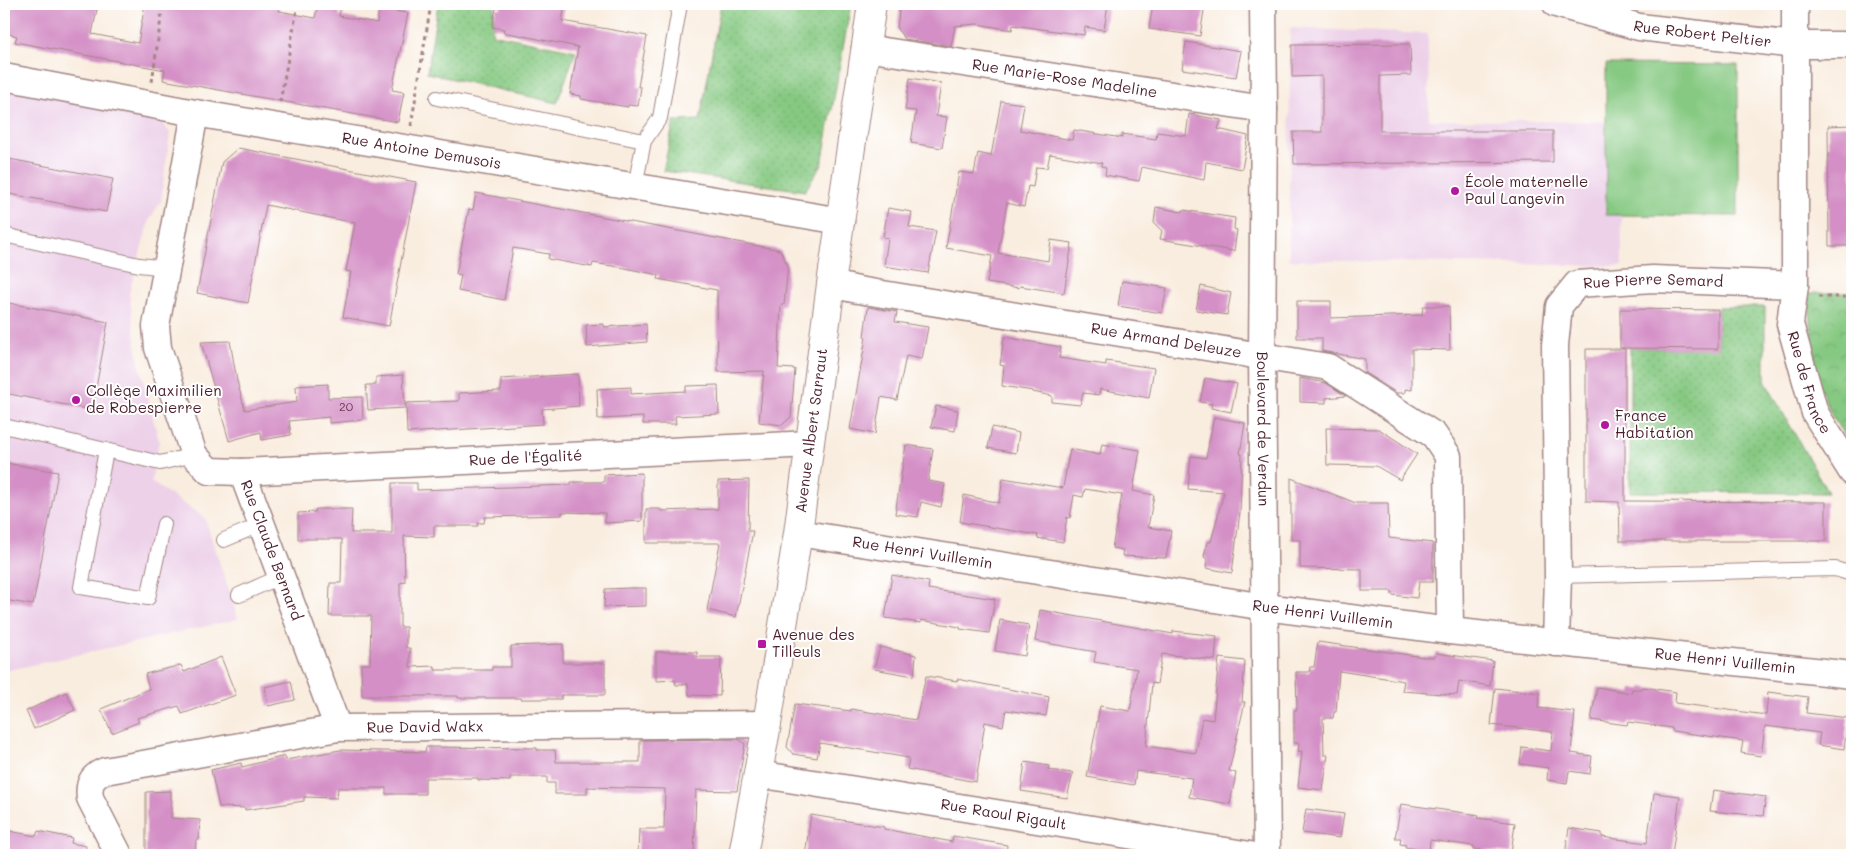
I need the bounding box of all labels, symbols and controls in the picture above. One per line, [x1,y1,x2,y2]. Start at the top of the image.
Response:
street label: Rue Robert Peltier [1631,15,1773,51]
street label: Rue Marie-Rose Madeline [971,54,1159,102]
street label: Rue Antoine Demusois [341,127,503,173]
place label: École maternelle Paul Langevin [1465,171,1588,208]
marker: École maternelle Paul Langevin [1449,185,1461,197]
street label: Rue Pierre Semard [1582,268,1724,293]
street label: Rue Armand Deleuze [1090,317,1243,362]
street label: Rue de France [1784,329,1836,437]
street label: Avenue Albert Sarraut [790,347,831,514]
street label: Boulevard de Verdun [1253,351,1275,506]
place label: Collège Maximilien de Robespierre [86,380,222,417]
marker: Collège Maximilien de Robespierre [70,394,82,406]
house number: 20 [339,398,354,414]
place label: France Habitation [1615,405,1694,442]
marker: France Habitation [1599,419,1611,431]
street label: Rue de l'Égalité [468,444,583,470]
street label: Rue Claude Bernard [237,477,308,623]
street label: Rue Henri Vuillemin [851,531,994,573]
street label: Rue Henri Vuillemin [1251,594,1394,633]
place label: Avenue des Tilleuls [772,624,855,661]
marker: Avenue des Tilleuls [756,638,768,650]
street label: Rue Henri Vuillemin [1654,642,1796,678]
street label: Rue David Wakx [367,716,484,737]
street label: Rue Raoul Rigault [939,793,1068,834]

